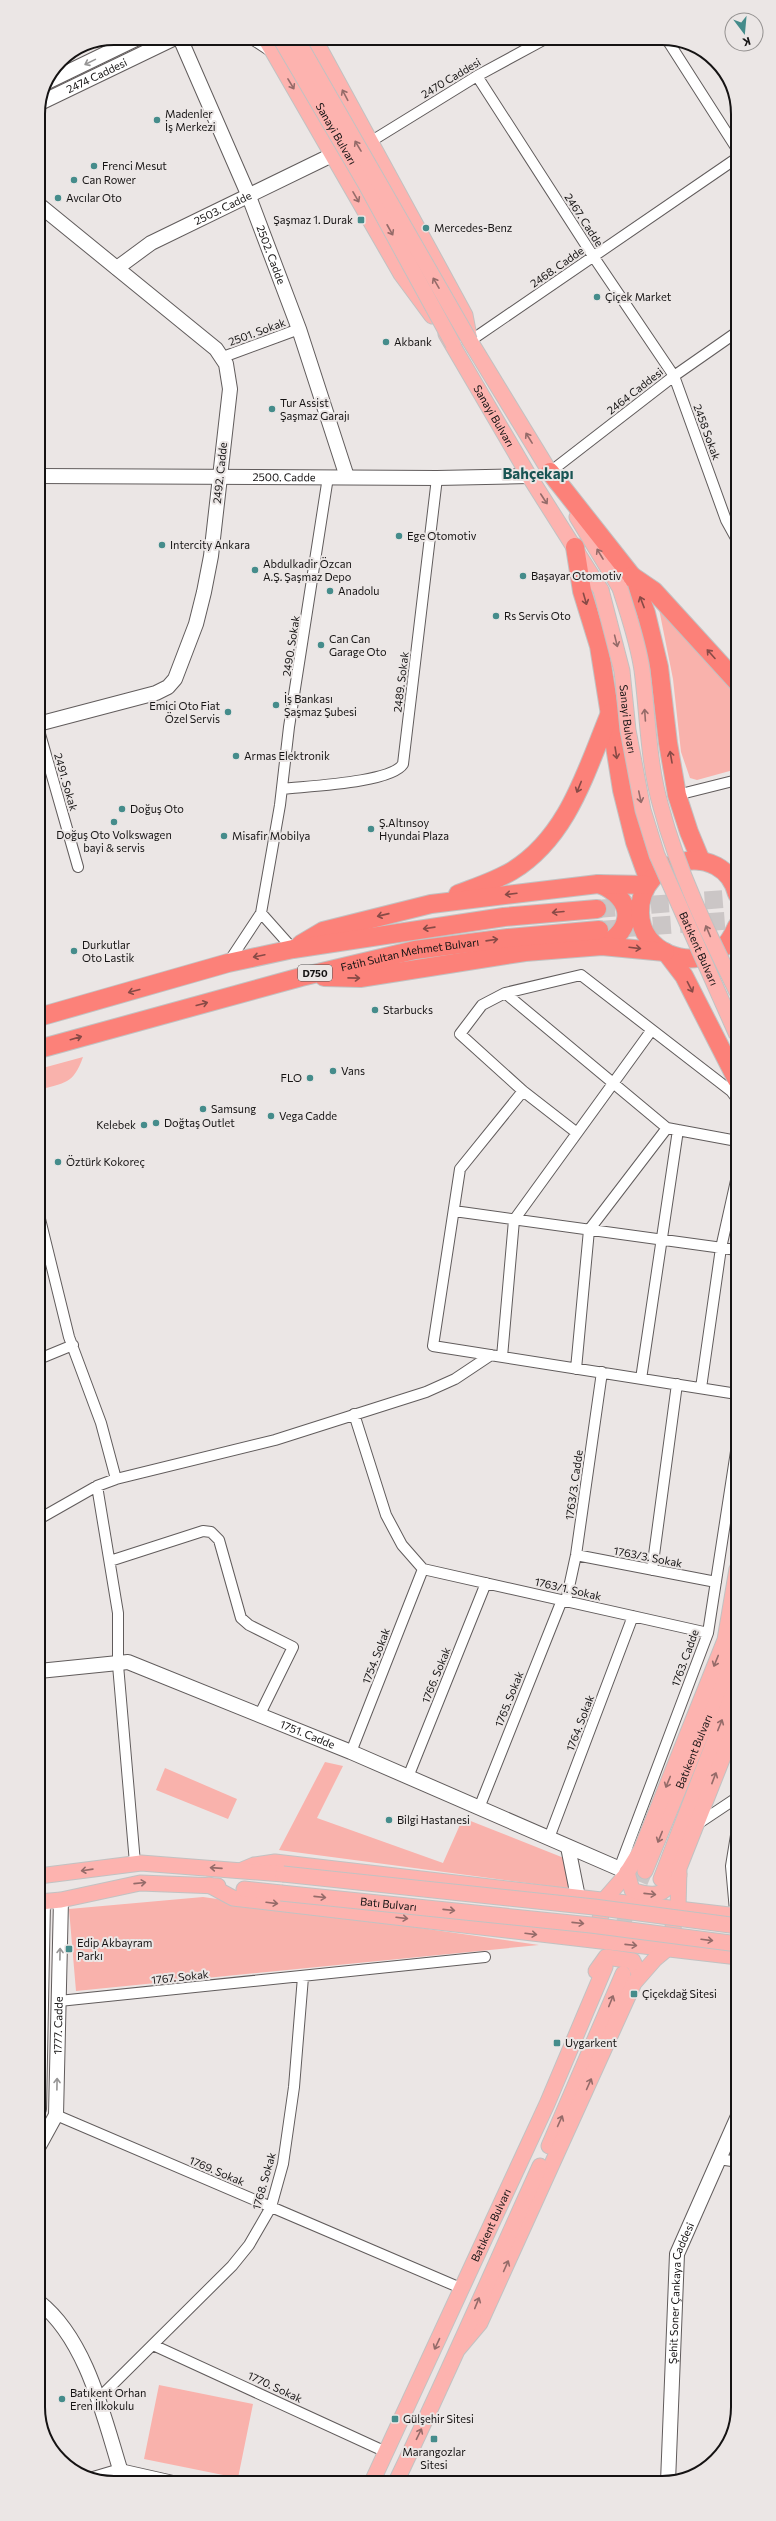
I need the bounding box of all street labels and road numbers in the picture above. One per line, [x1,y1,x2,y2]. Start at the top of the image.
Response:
street label: 2474 Caddesi [64,55,129,95]
street label: 2470 Caddesi [419,55,483,100]
street label: Sanayi Bulvarı [313,100,360,167]
street label: 2503. Cadde [192,188,254,227]
street label: 2467. Cadde [562,191,607,249]
street label: 2502. Cadde [254,223,289,286]
street label: 2468. Cadde [528,243,586,290]
street label: 2501. Sokak [227,315,287,348]
street label: 2464 Caddesi [604,365,665,417]
street label: Sanayi Bulvarı [471,383,517,449]
street label: 2458 Sokak [691,402,724,461]
street label: 2492. Cadde [210,441,229,504]
street label: 2500. Cadde [252,470,316,483]
street label: 2490. Sokak [279,614,302,677]
street label: 2489. Sokak [390,651,411,713]
street label: Sanayi Bulvarı [617,684,639,754]
street label: 2491. Sokak [52,752,81,812]
street label: Batıkent Bulvarı [677,910,721,987]
street label: Fatih Sultan Mehmet Bulvarı [339,935,480,973]
road number: D750 [298,965,332,981]
street label: 1763/3. Cadde [562,1449,585,1521]
street label: 1763/3. Sokak [613,1543,684,1570]
street label: 1763/1. Sokak [533,1575,603,1603]
street label: 1754. Sokak [359,1626,392,1686]
street label: 1763. Cadde [668,1627,701,1688]
street label: 1766. Sokak [418,1645,453,1705]
street label: 1765. Sokak [492,1669,526,1728]
street label: 1764. Sokak [563,1693,596,1753]
street label: Batıkent Bulvarı [672,1712,714,1791]
street label: 1751. Cadde [278,1717,337,1751]
street label: Batı Bulvarı [359,1894,417,1913]
street label: 1767. Sokak [151,1967,209,1986]
street label: 1777. Cadde [50,1996,65,2054]
street label: 1768. Sokak [249,2151,278,2211]
street label: 1769. Sokak [188,2153,247,2188]
street label: Batıkent Bulvarı [468,2186,513,2264]
street label: Şehit Soner Çankaya Caddesi [666,2220,696,2364]
street label: 1770. Sokak [246,2368,305,2405]

